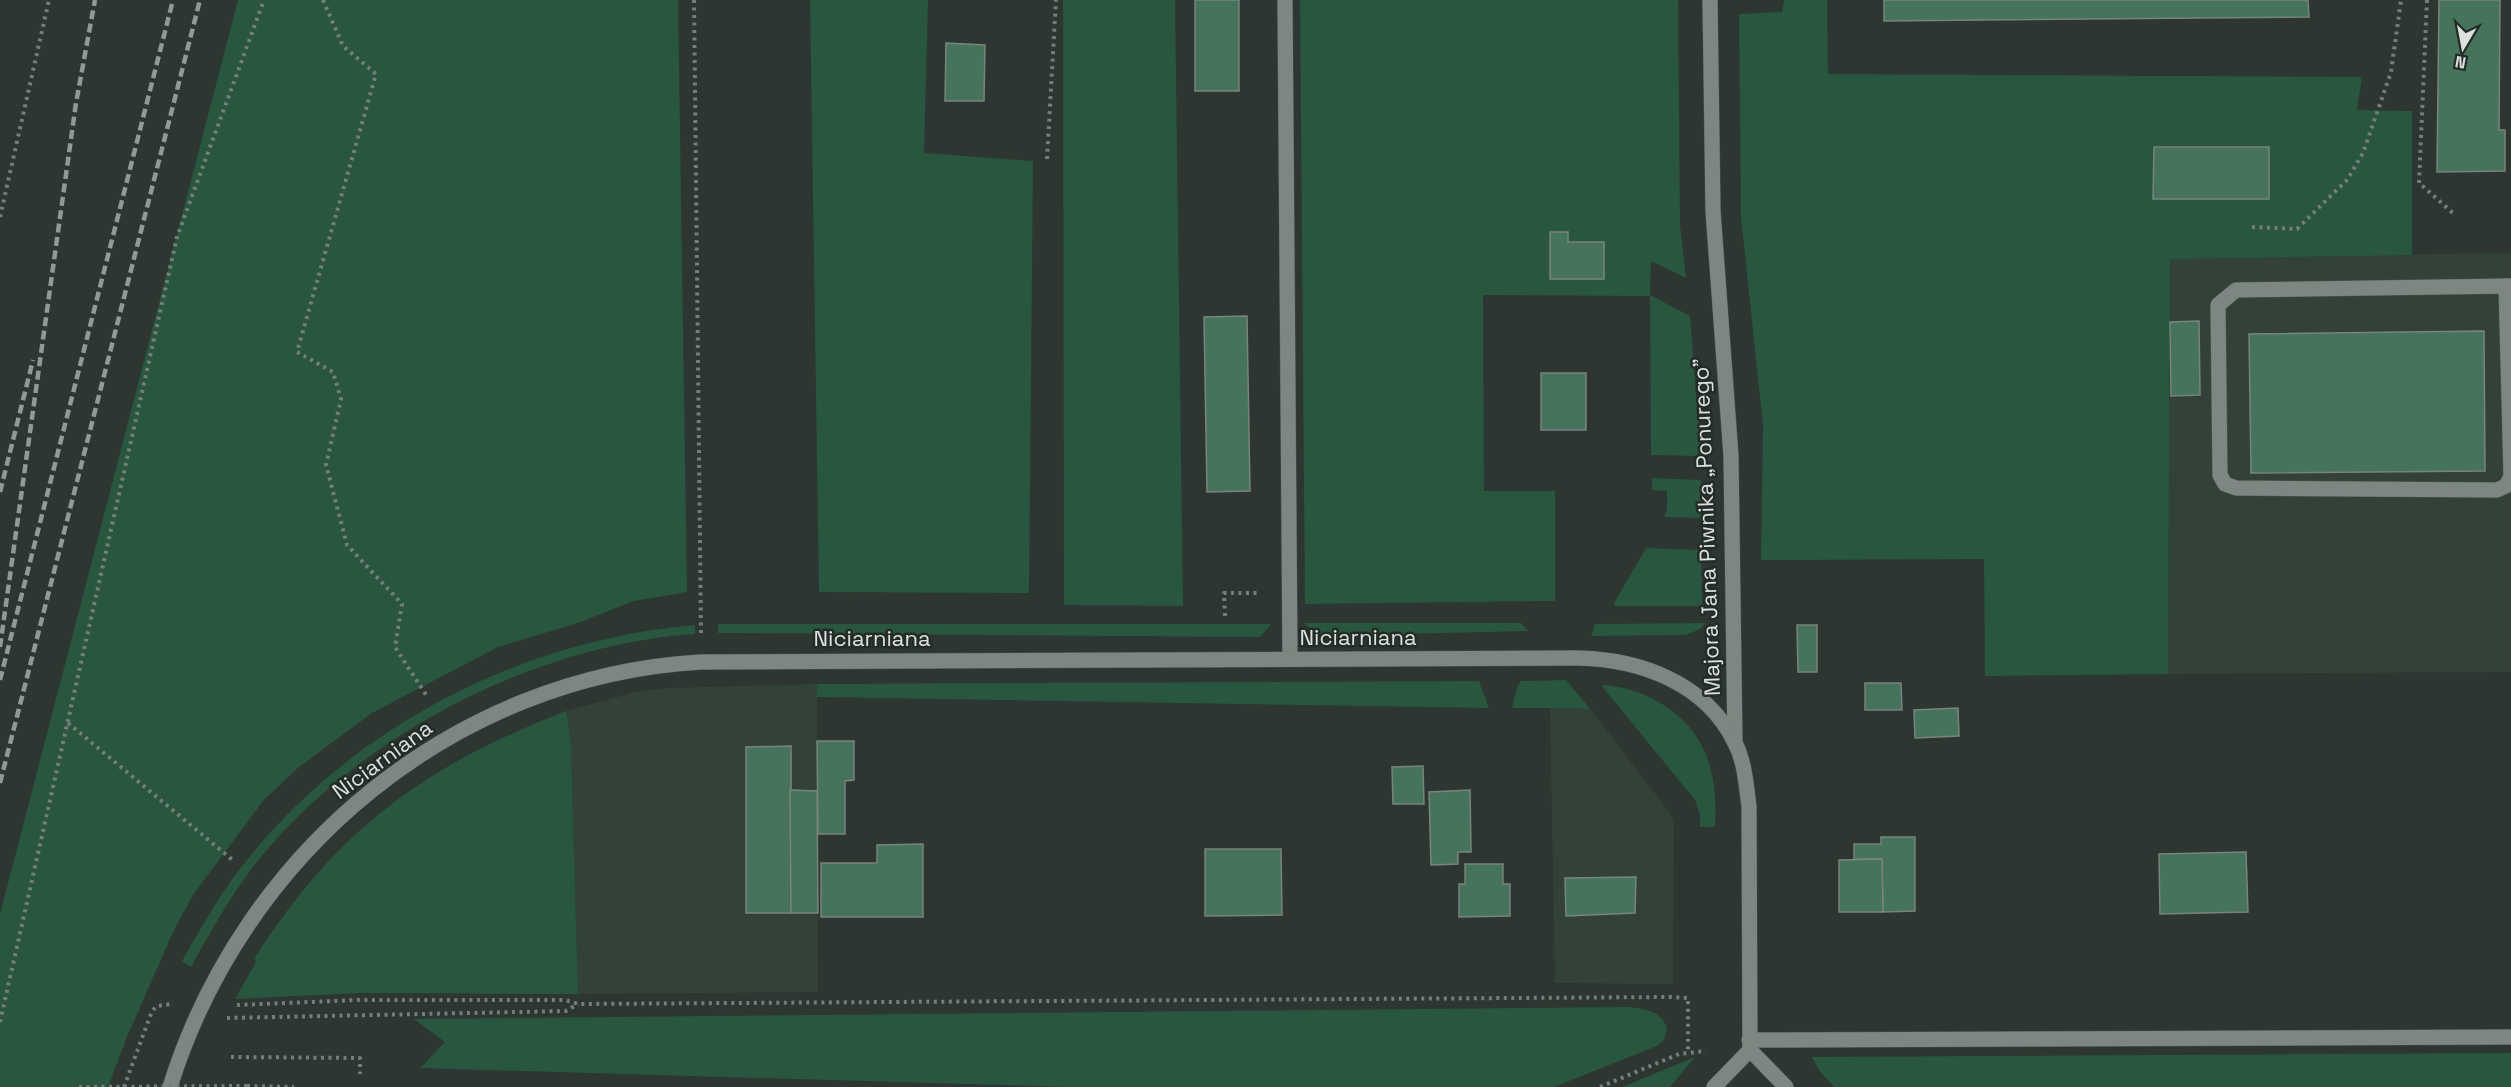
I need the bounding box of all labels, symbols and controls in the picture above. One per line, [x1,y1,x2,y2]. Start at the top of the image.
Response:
north arrow [2433,18,2493,78]
text: N [2453,51,2468,74]
street label: Majora Jana Piwnika „Ponurego” [1686,358,1726,696]
street label: Niciarniana [1299,623,1417,651]
street label: Niciarniana [813,624,931,652]
street label: Niciarniana [326,713,438,805]

